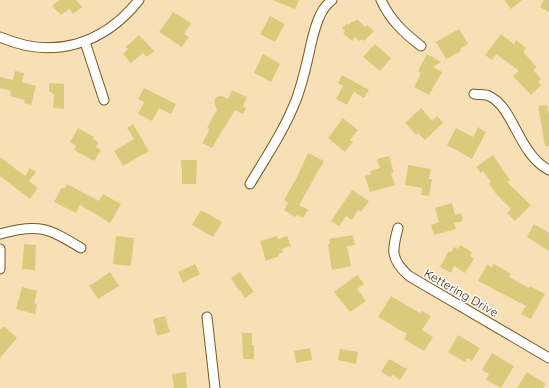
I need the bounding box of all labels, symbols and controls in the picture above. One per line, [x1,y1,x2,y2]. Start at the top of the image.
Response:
street label: Kettering Drive [421,265,501,320]

